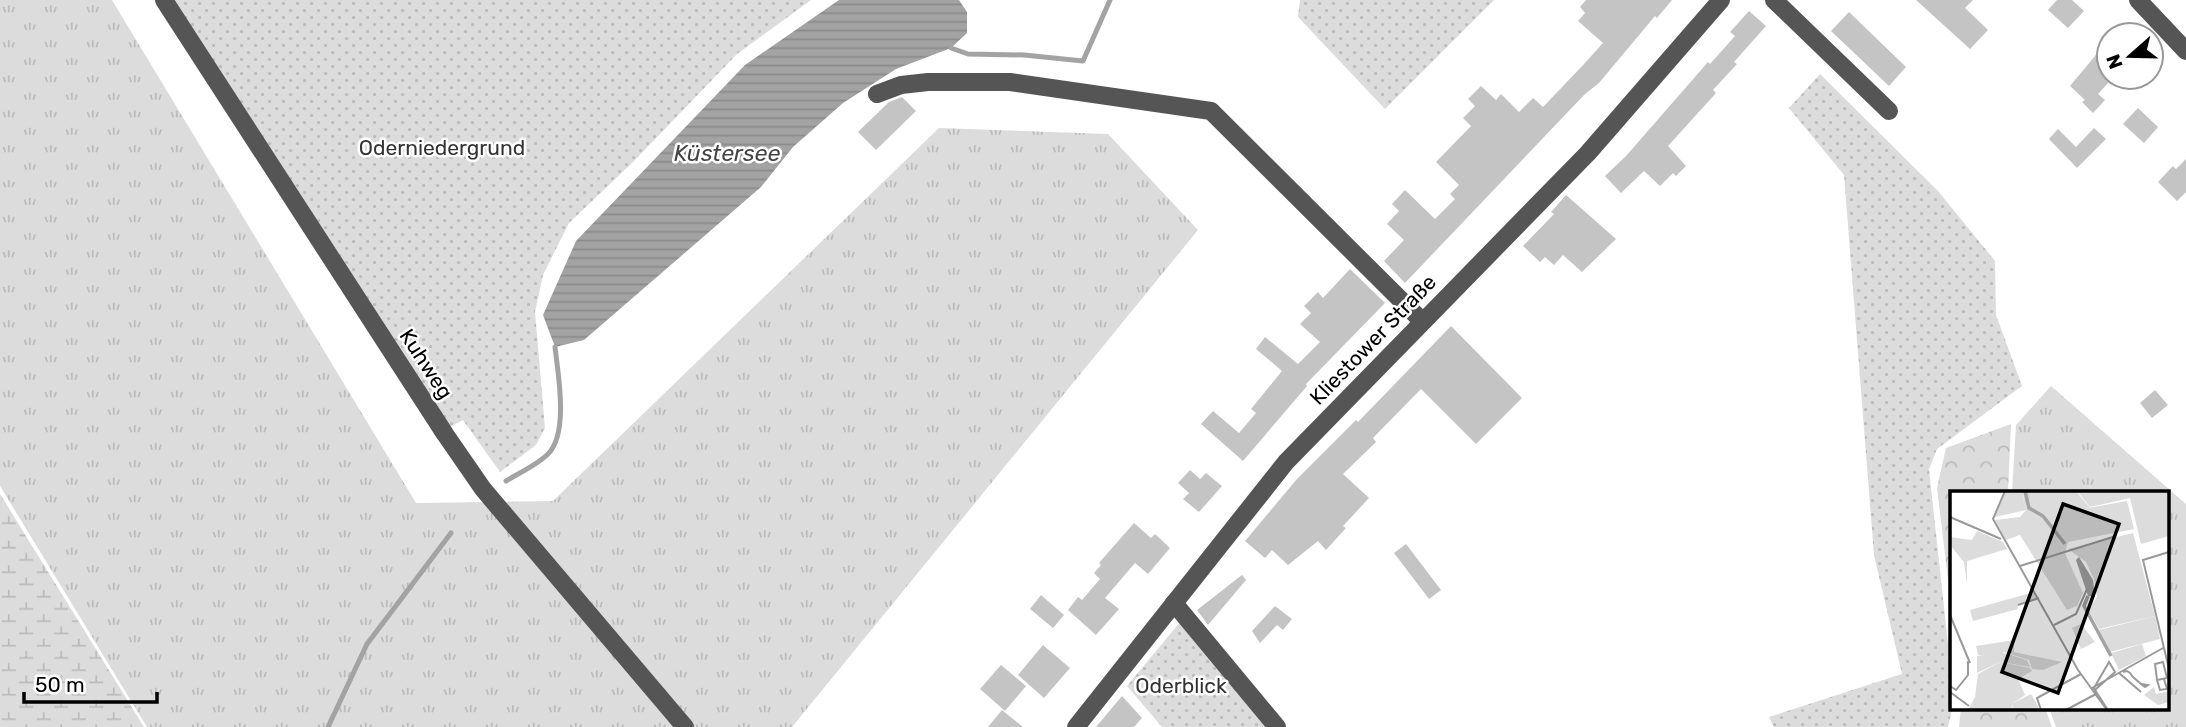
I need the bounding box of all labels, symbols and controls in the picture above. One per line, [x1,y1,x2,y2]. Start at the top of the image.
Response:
north arrow [2095,21,2165,91]
text: N [2101,51,2128,72]
park label: Oderniedergrund [359,135,525,160]
water label: Küstersee [674,139,780,167]
street label: Kliestower Straße [1304,269,1441,410]
street label: Kuhweg [395,324,458,403]
inset map [1950,491,2168,710]
scale bar [24,660,158,704]
text: 50 m [35,672,85,697]
park label: Oderblick [1135,673,1227,698]

